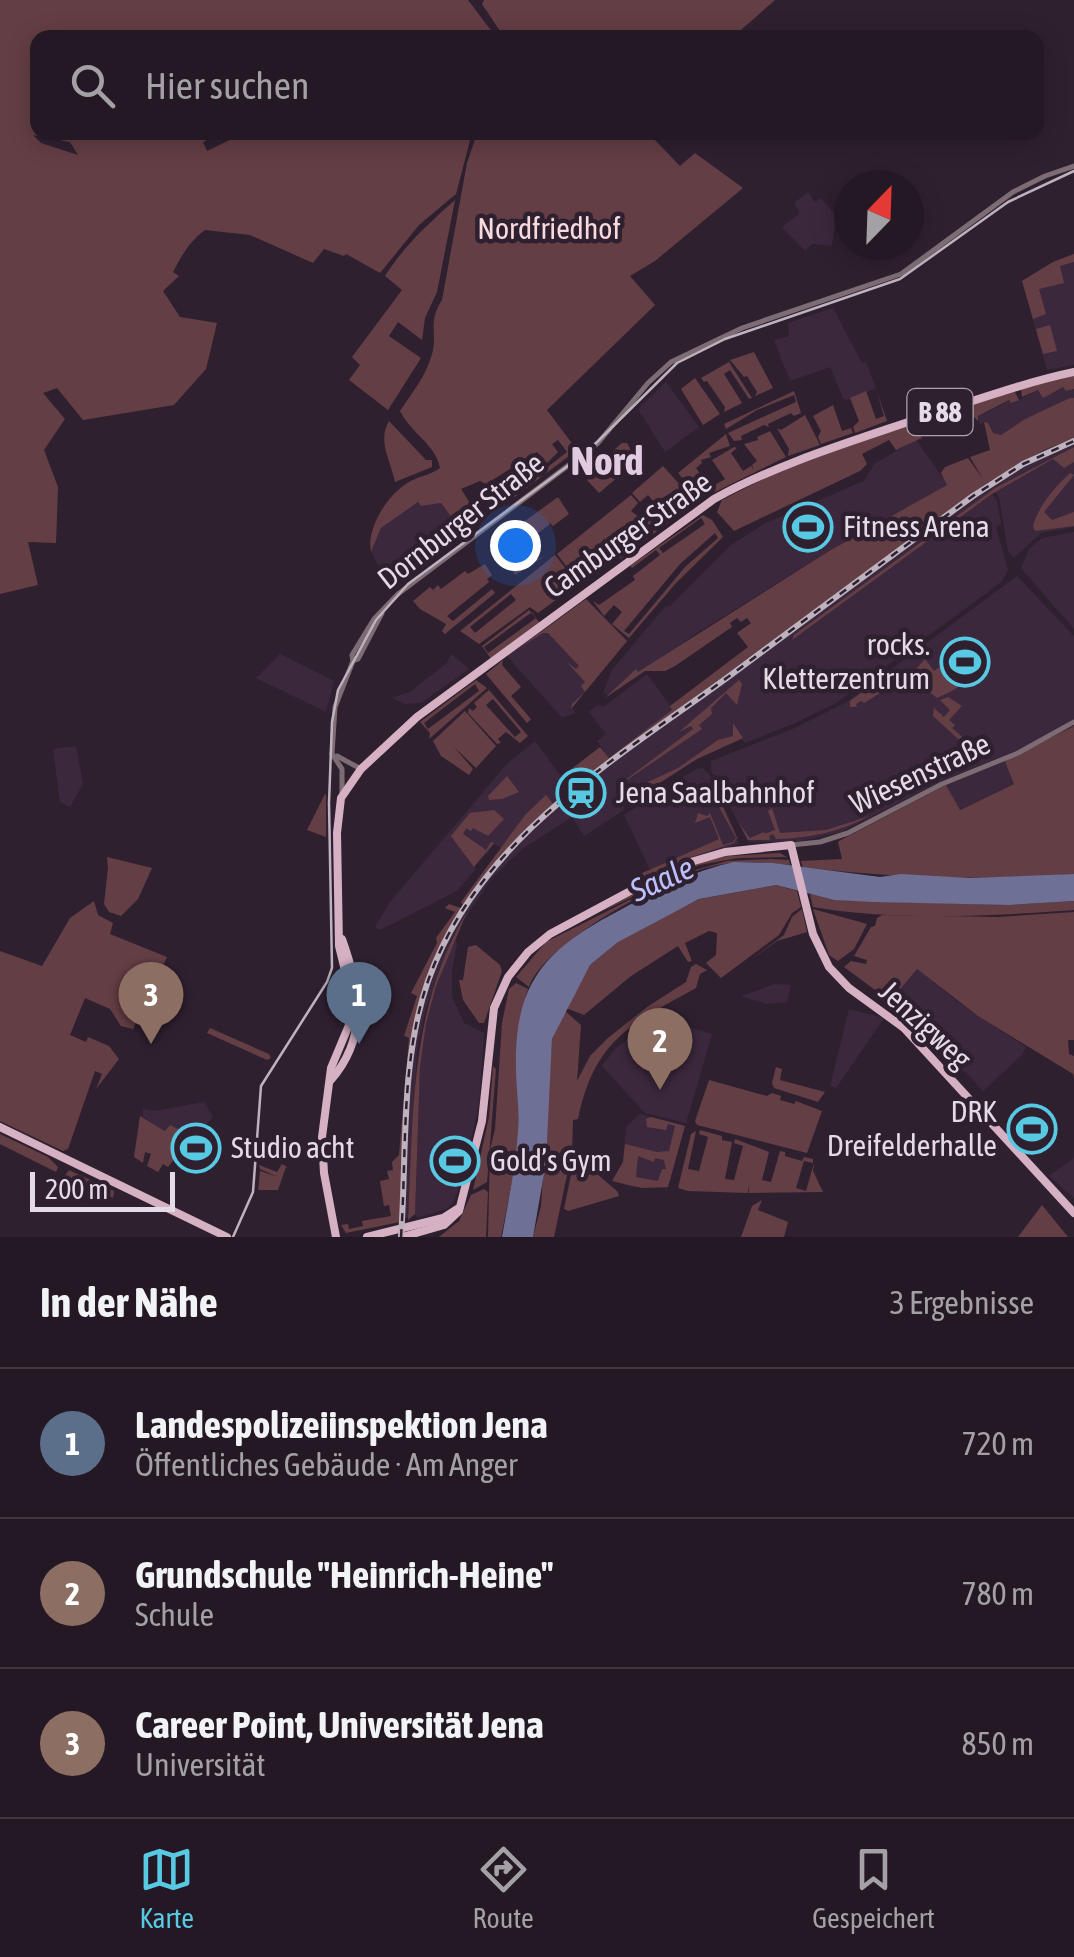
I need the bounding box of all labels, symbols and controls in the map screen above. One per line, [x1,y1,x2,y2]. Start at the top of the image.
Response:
search box [30,30,1044,140]
icon: search [65,58,120,113]
text: Hier suchen [145,64,309,107]
north arrow [834,170,924,260]
park label: Nordfriedhof [477,211,621,245]
road number: B 88 [908,389,972,435]
district label: Nord [570,438,644,483]
street label: Dornburger Straße [371,445,550,595]
street label: Camburger Straße [538,464,717,604]
sports icon: Fitness Arena [782,501,834,553]
place label: Fitness Arena [843,509,990,543]
your location [490,520,541,571]
place label: rocks. Kletterzentrum [762,627,930,695]
sports icon: rocks. Kletterzentrum [939,636,991,688]
street label: Wiesenstraße [844,726,995,820]
station icon: Jena Saalbahnhof [555,767,607,819]
place label: Jena Saalbahnhof [616,775,814,809]
water label: Saale [623,848,699,909]
pin: 3 [118,962,184,1044]
pin: 1 [326,962,392,1044]
street label: Jenzigweg [873,973,978,1075]
pin: 2 [628,1008,692,1090]
place label: DRK Dreifelderhalle [827,1094,997,1162]
sports icon: DRK Dreifelderhalle [1006,1103,1058,1155]
sports icon: Studio acht [170,1122,222,1174]
place label: Studio acht [231,1130,354,1164]
sports icon: Gold’s Gym [429,1135,481,1187]
place label: Gold’s Gym [490,1143,612,1177]
scale bar [30,1167,175,1212]
text: 200 m [45,1173,108,1205]
text: In der Nähe [40,1278,218,1326]
text: 3 Ergebnisse [890,1284,1034,1321]
text: Landespolizeiinspektion Jena [135,1403,548,1446]
text: 1 [65,1425,80,1462]
text: 720 m [961,1425,1034,1462]
text: Öffentliches Gebäude · Am Anger [135,1446,517,1483]
text: Grundschule "Heinrich-Heine" [135,1553,553,1596]
text: 2 [65,1575,80,1612]
text: 780 m [961,1575,1034,1612]
text: Schule [135,1596,214,1633]
text: Career Point, Universität Jena [135,1703,544,1746]
text: 3 [65,1725,80,1762]
text: 850 m [961,1725,1034,1762]
text: Universität [135,1746,266,1783]
tab: Karte [139,1842,194,1934]
tab: Route [473,1842,534,1934]
tab: Gespeichert [812,1842,935,1934]

